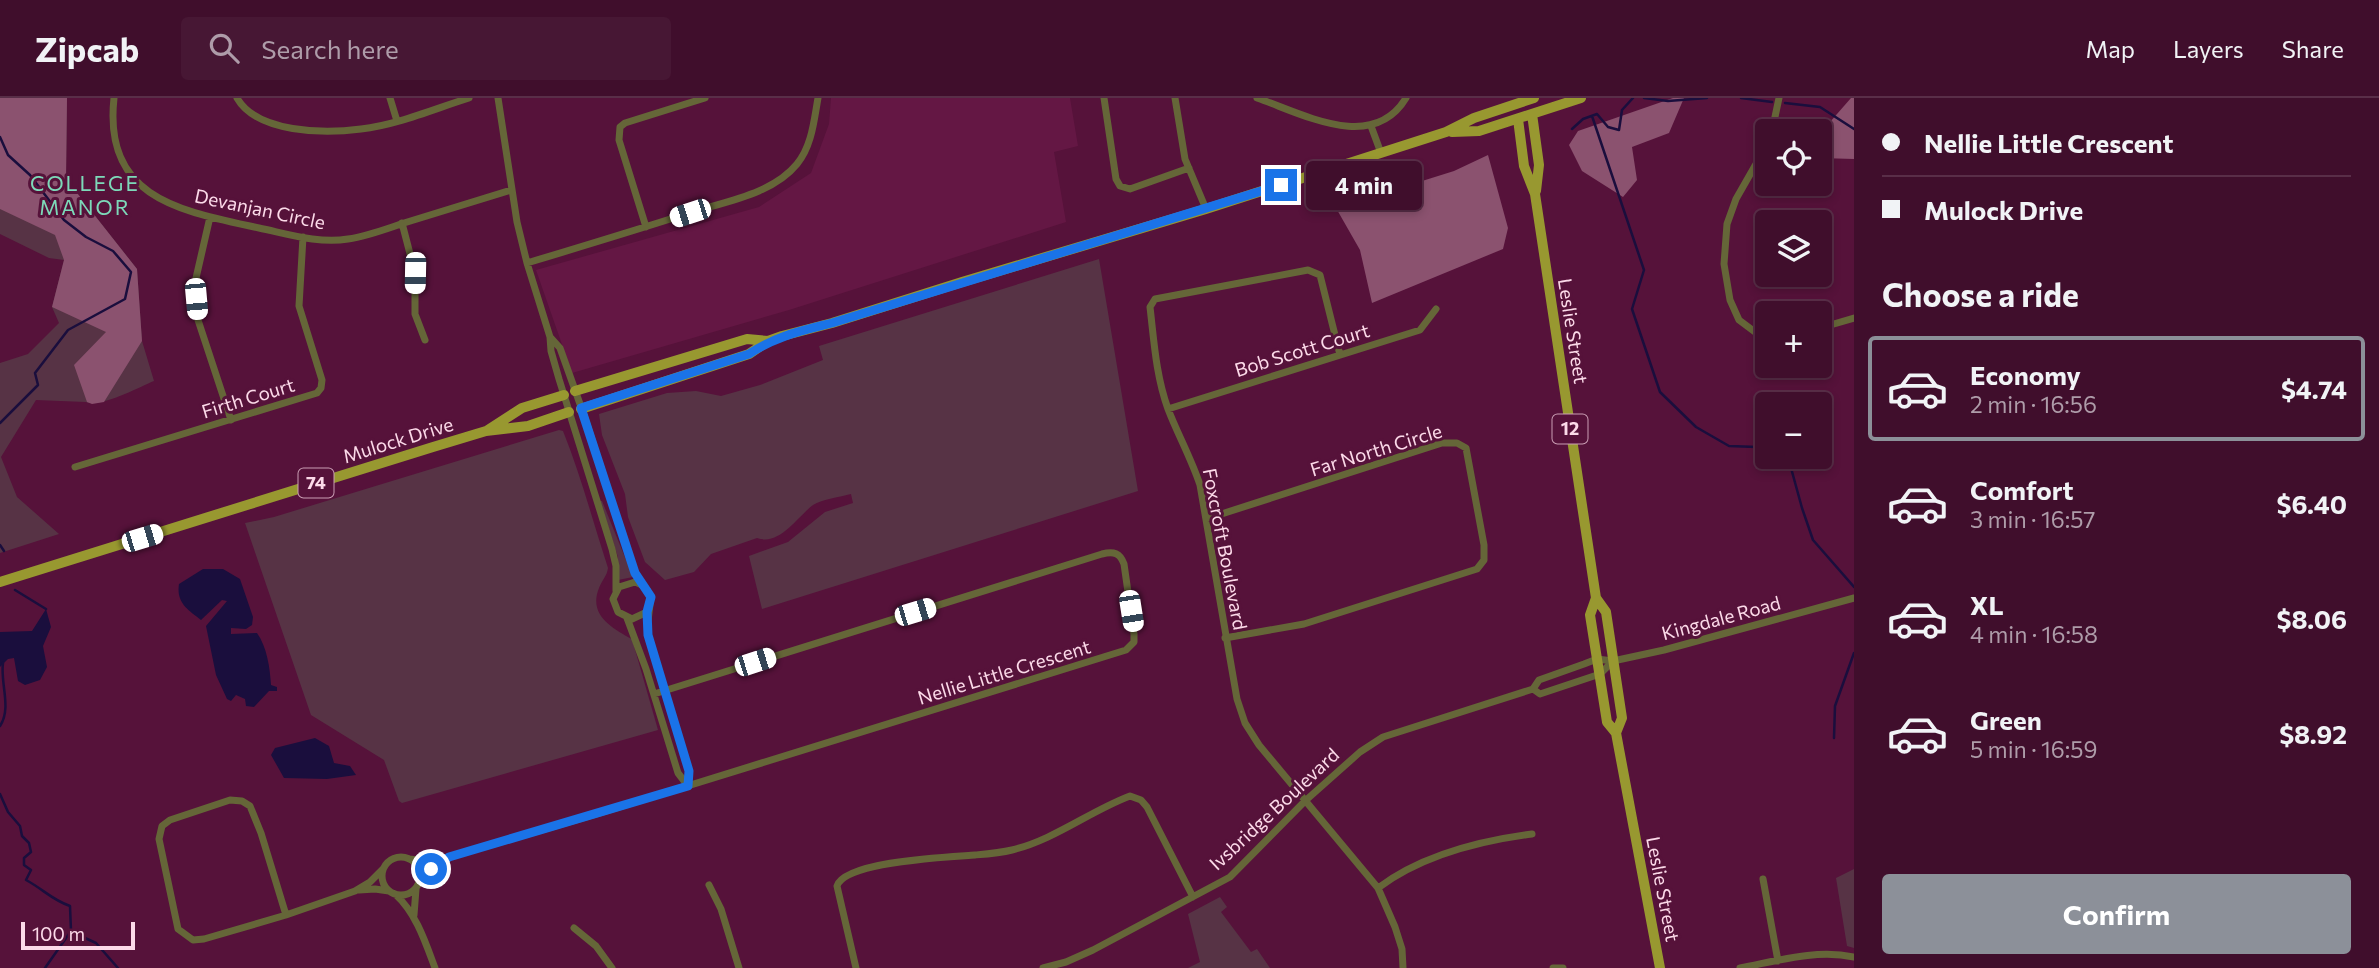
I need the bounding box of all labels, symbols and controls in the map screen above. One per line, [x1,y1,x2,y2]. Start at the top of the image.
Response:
search box [181,17,671,80]
text: Zipcab [35,28,139,69]
icon: search [205,29,243,67]
text: Search here [261,33,399,64]
text: Map [2086,34,2135,63]
text: Layers [2173,34,2244,63]
text: Share [2282,34,2344,63]
map controls [1755,119,1832,469]
button: locate [1755,119,1832,196]
text: Nellie Little Crescent [1924,127,2174,158]
callout: 4 min [1306,160,1421,210]
route end [1265,169,1297,201]
district label: COLLEGE MANOR [30,170,140,219]
text: 4 min [1335,171,1393,199]
street label: Devanjan Circle [193,183,327,234]
text: Mulock Drive [1924,194,2083,225]
car [667,197,714,229]
button: layers [1755,210,1832,287]
car [405,252,426,294]
text: Choose a ride [1882,274,2079,314]
street label: Leslie Street [1554,276,1593,386]
car [184,277,209,321]
button: + [1755,301,1832,378]
street label: Bob Scott Court [1232,318,1372,381]
icon: car [1886,357,1949,420]
text: Economy [1970,359,2081,390]
street label: Firth Court [199,372,297,423]
text: $4.74 [2281,373,2347,404]
text: 2 min · 16:56 [1970,390,2097,418]
button: − [1755,392,1832,469]
street label: Mulock Drive [340,412,456,467]
road number: 12 [1552,414,1588,444]
street label: Far North Circle [1307,419,1445,480]
street label: Foxcroft Boulevard [1199,466,1252,632]
road number: 74 [298,468,334,498]
icon: car [1886,472,1949,535]
text: Comfort [1970,474,2073,505]
text: $6.40 [2276,488,2347,519]
text: 3 min · 16:57 [1970,505,2096,533]
car [119,522,166,554]
icon: car [1886,587,1949,650]
car [1118,589,1145,633]
text: XL [1970,589,2004,620]
street label: Kingdale Road [1659,591,1783,644]
car [892,596,939,628]
text: $8.06 [2277,603,2347,634]
text: 4 min · 16:58 [1970,620,2098,648]
street label: Nellie Little Crescent [915,634,1093,709]
car [732,646,779,678]
icon: car [1886,702,1949,765]
text: Green [1970,704,2042,735]
text: $8.92 [2279,718,2347,749]
text: 5 min · 16:59 [1970,735,2097,763]
street label: Ivsbridge Boulevard [1204,743,1343,875]
street label: Leslie Street [1642,834,1685,944]
route start [415,853,447,885]
button: Confirm [1882,874,2351,954]
scale bar [21,919,135,951]
text: 100 m [32,922,85,945]

